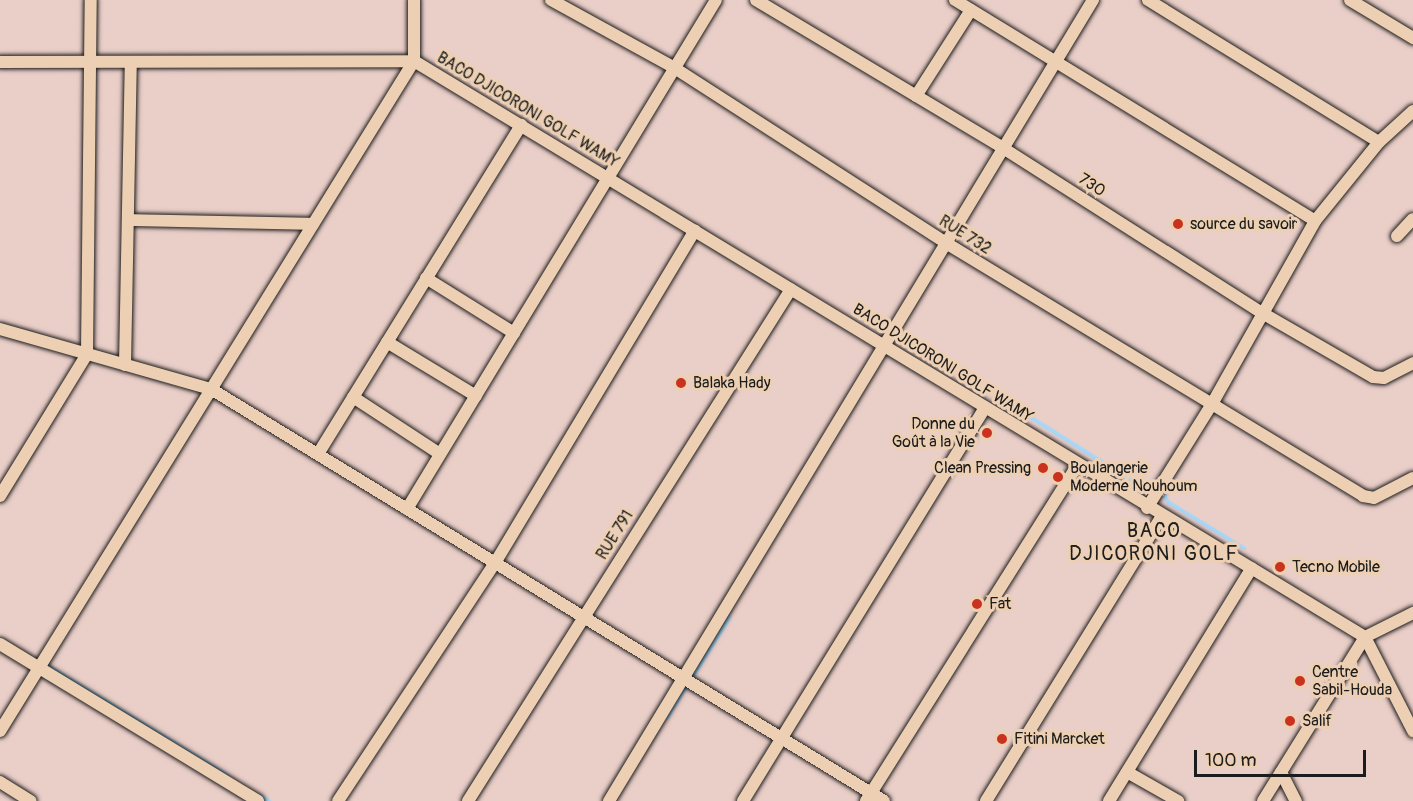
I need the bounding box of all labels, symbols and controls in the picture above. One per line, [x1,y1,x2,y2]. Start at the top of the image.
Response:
street label: BACO DJICORONI GOLF WAMY [434,48,622,172]
street label: 730 [1075,169,1109,201]
street label: RUE 732 [935,211,995,259]
place label: source du savoir [1190,214,1297,234]
marker: source du savoir [1171,217,1185,231]
street label: BACO DJICORONI GOLF WAMY [849,300,1037,426]
place label: Balaka Hady [693,373,771,393]
marker: Balaka Hady [674,376,688,390]
place label: Donne du Goût à la Vie [892,414,975,452]
marker: Donne du Goût à la Vie [980,426,994,440]
place label: Clean Pressing [934,458,1031,478]
place label: Boulangerie Moderne Nouhoum [1070,458,1197,496]
marker: Clean Pressing [1036,461,1050,475]
marker: Boulangerie Moderne Nouhoum [1051,470,1065,484]
street label: RUE 791 [592,507,638,563]
district label: BACO DJICORONI GOLF [1069,519,1239,566]
place label: Tecno Mobile [1292,557,1380,577]
marker: Tecno Mobile [1273,560,1287,574]
place label: Fat [989,594,1011,614]
marker: Fat [970,597,984,611]
place label: Centre Sabil-Houda [1312,662,1392,700]
marker: Centre Sabil-Houda [1293,674,1307,688]
place label: Salif [1302,711,1332,731]
marker: Salif [1283,714,1297,728]
place label: Fitini Marcket [1014,729,1105,749]
marker: Fitini Marcket [995,732,1009,746]
scale bar [1197,738,1370,776]
text: 100 m [1205,749,1257,772]

